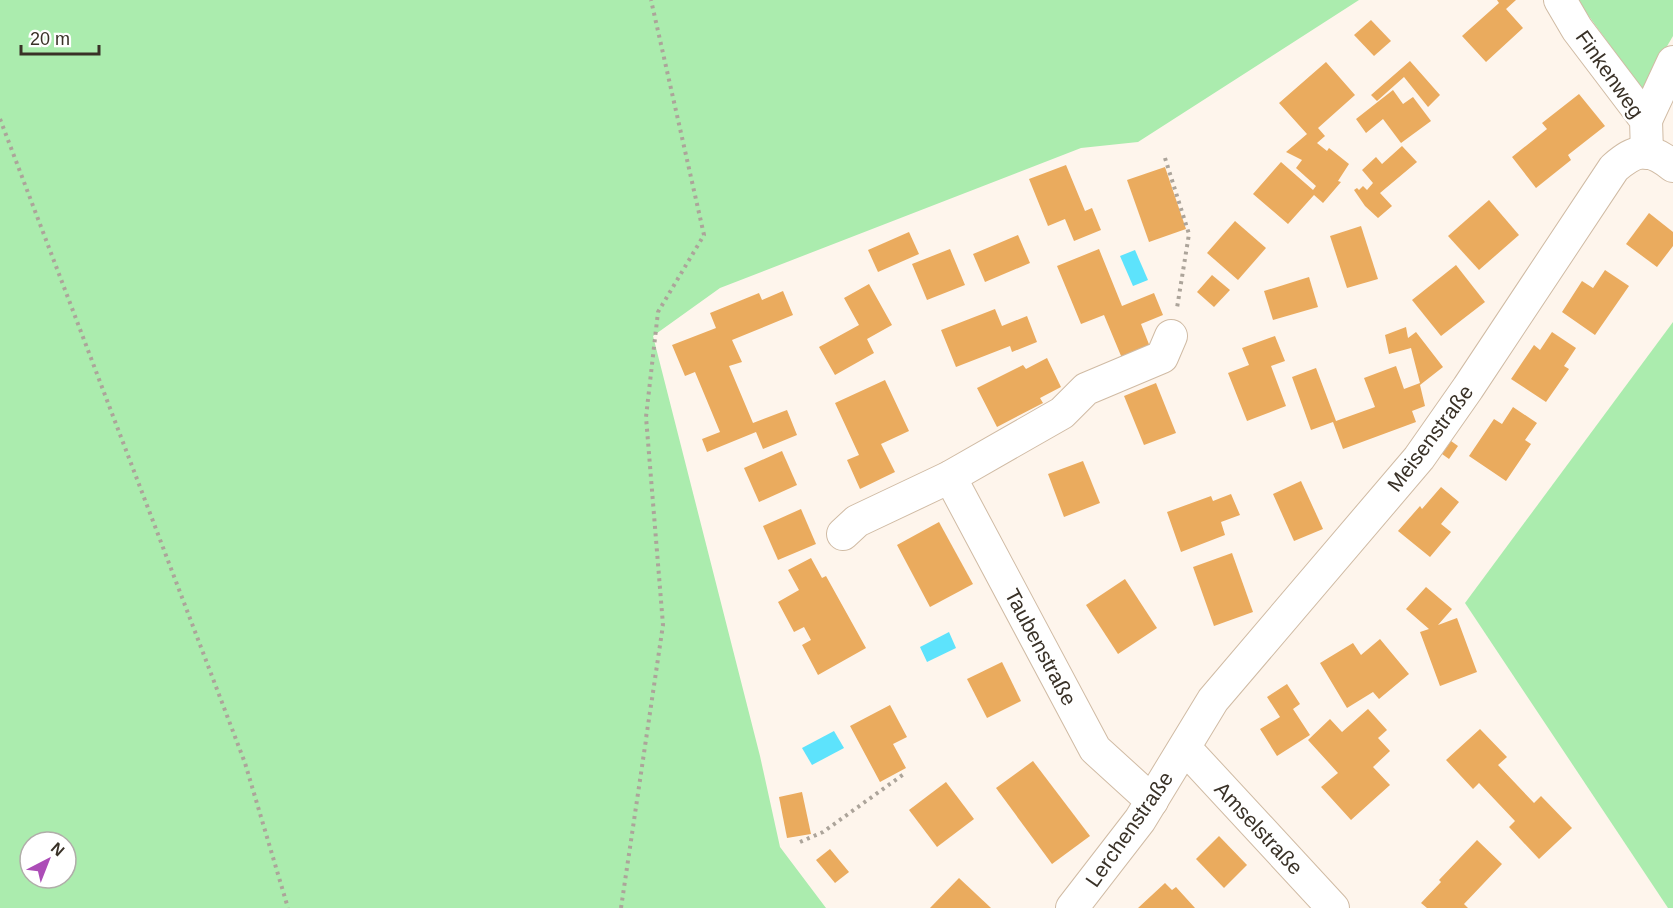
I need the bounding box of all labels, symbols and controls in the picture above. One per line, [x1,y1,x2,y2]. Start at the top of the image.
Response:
scale bar [21,18,99,56]
street label: Finkenweg [1571,26,1649,122]
text: 20 m [30,29,70,49]
street label: Meisenstraße [1383,380,1477,496]
street label: Taubenstraße [1001,585,1081,709]
street label: Lerchenstraße [1081,767,1177,891]
street label: Amselstraße [1210,777,1308,879]
north arrow [18,830,78,890]
text: N [48,839,68,859]

